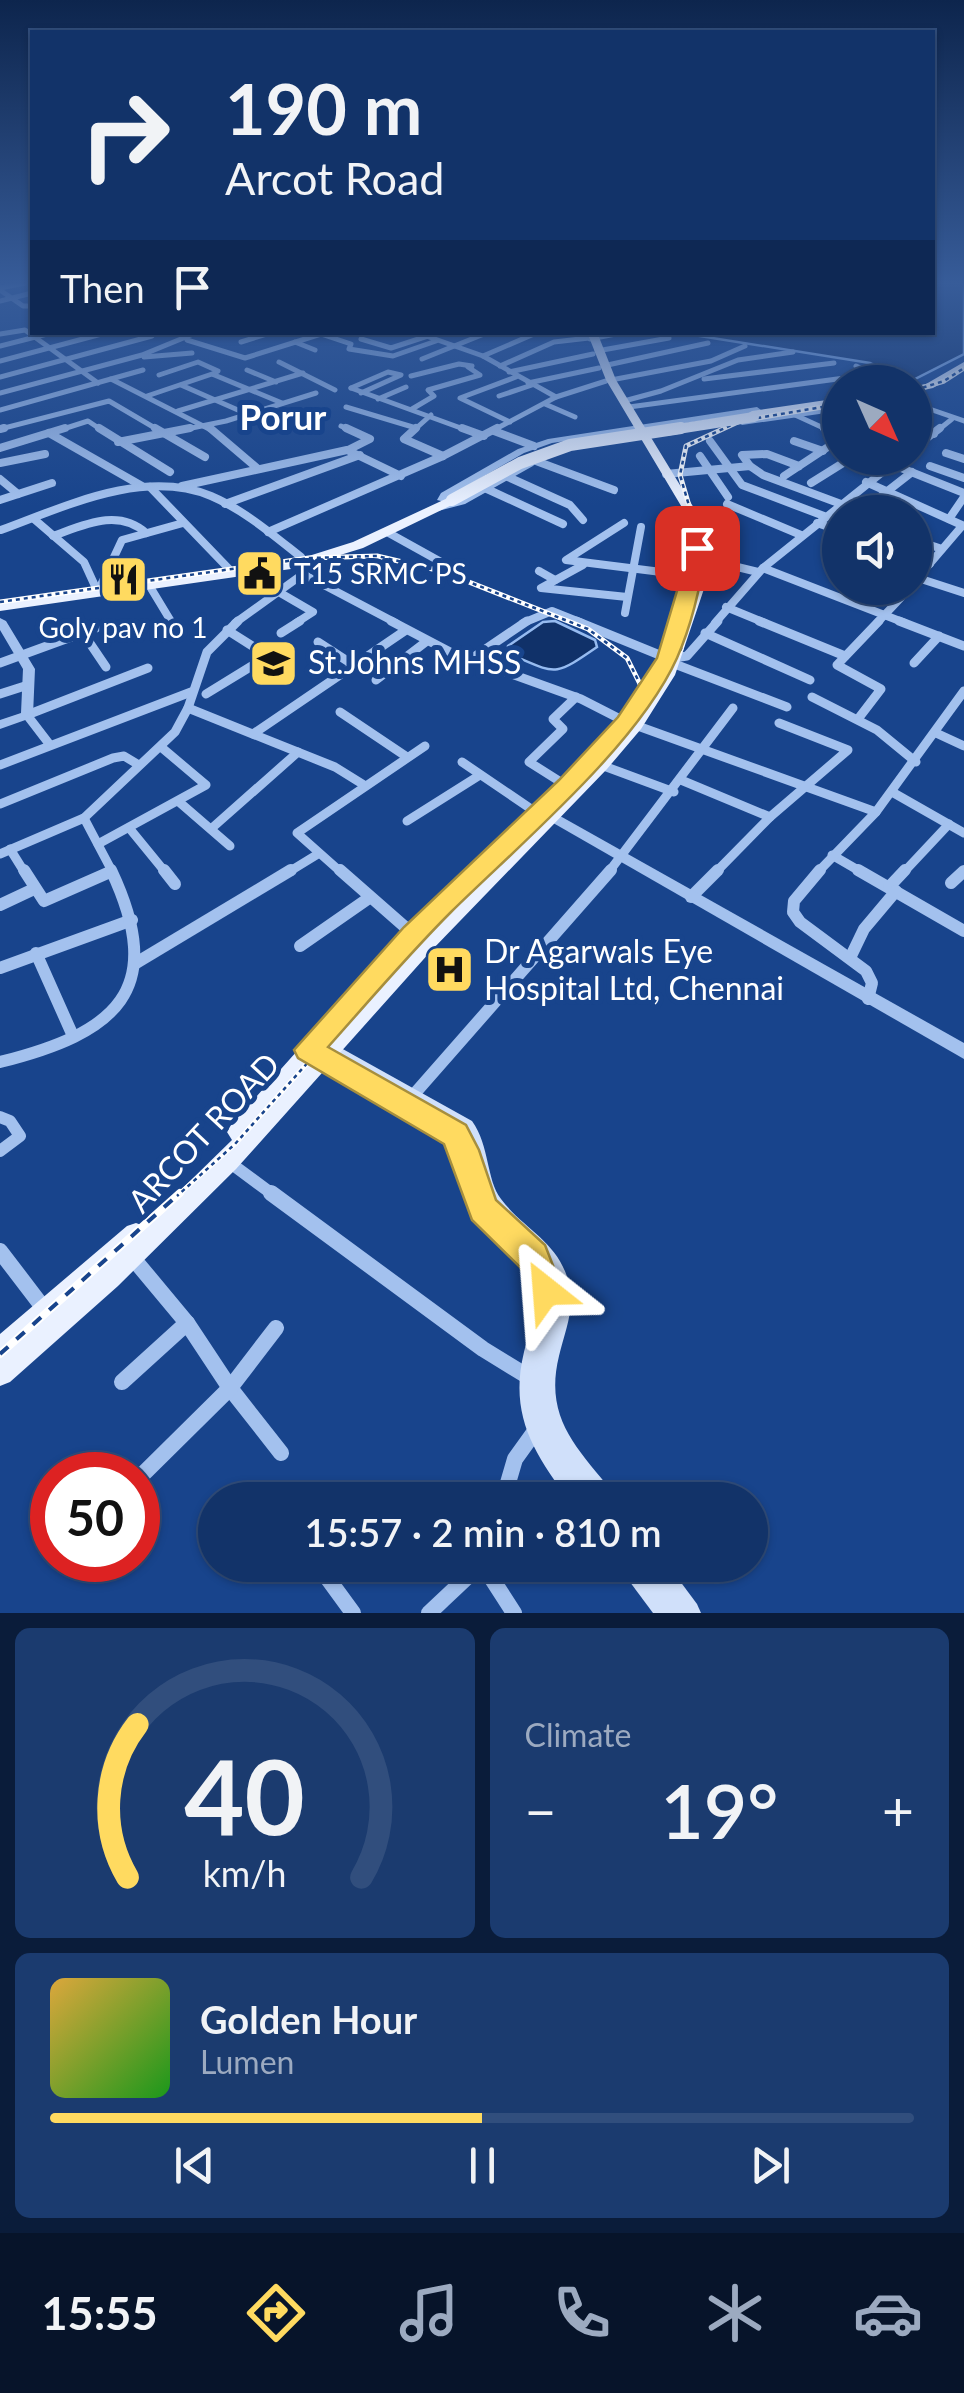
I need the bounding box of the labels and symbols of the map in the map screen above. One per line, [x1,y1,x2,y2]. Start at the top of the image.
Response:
north arrow [822,365,932,475]
district label: Porur [240,395,326,437]
pin [655,506,740,591]
public building icon: T15 SRMC PS [233,548,285,600]
restaurant icon: Goly pav no 1 [97,554,149,606]
place label: T15 SRMC PS [294,556,467,590]
place label: Goly pav no 1 [39,610,207,644]
school or university icon: St.Johns MHSS [247,637,299,689]
place label: St.Johns MHSS [308,642,521,681]
place label: Dr Agarwals Eye Hospital Ltd, Chennai [484,931,784,1007]
hospital icon: Dr Agarwals Eye Hospital Ltd, Chennai [423,944,475,996]
street label: ARCOT ROAD [119,1044,287,1220]
position arrow [494,1239,598,1343]
speed limit sign: 50 [30,1452,160,1582]

